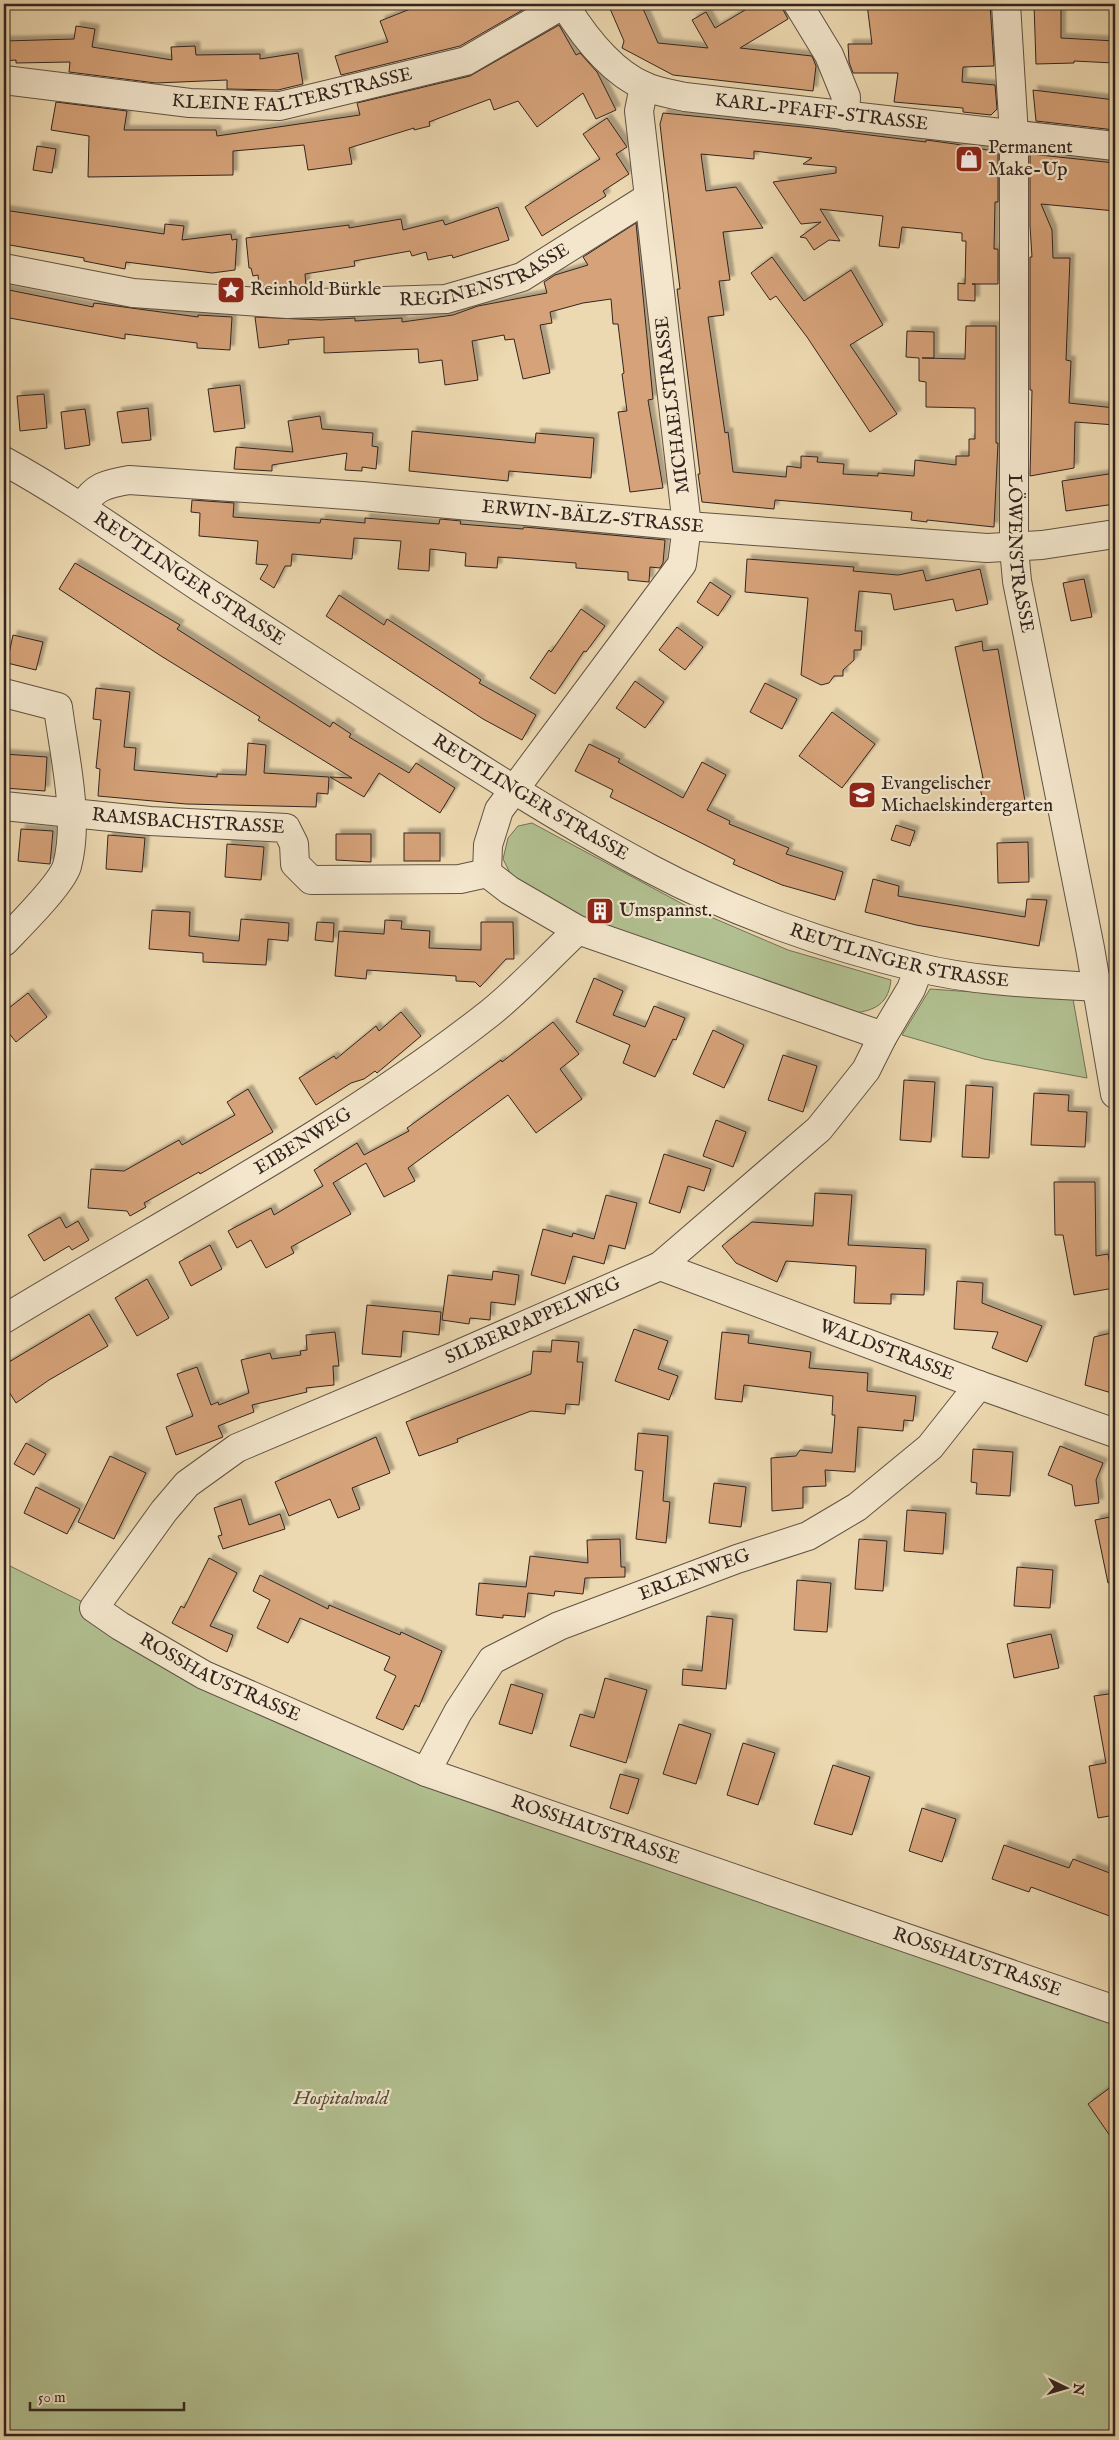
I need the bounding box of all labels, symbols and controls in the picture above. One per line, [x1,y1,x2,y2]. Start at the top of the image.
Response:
street label: KLEINE FALTERSTRASSE [170,62,415,118]
street label: KARL-PFAFF-STRASSE [713,88,930,137]
place label: Permanent Make-Up [988,136,1073,182]
shop icon: Permanent Make-Up [954,144,984,174]
street label: REGINENSTRASSE [399,238,574,312]
place icon: Reinhold Bürkle [216,275,246,305]
place label: Reinhold Bürkle [250,278,382,302]
street label: MICHAELSTRASSE [650,315,696,495]
street label: LÖWENSTRASSE [1002,474,1039,635]
street label: ERWIN-BÄLZ-STRASSE [481,495,705,539]
street label: REUTLINGER STRASSE [89,507,290,652]
street label: REUTLINGER STRASSE [427,729,633,867]
place label: Evangelischer Michaelskindergarten [881,772,1053,818]
school or university icon: Evangelischer Michaelskindergarten [847,780,877,810]
street label: RAMSBACHSTRASSE [91,803,285,840]
building icon: Umspannst. [585,896,615,926]
place label: Umspannst. [619,899,712,923]
street label: REUTLINGER STRASSE [786,918,1010,993]
street label: EIBENWEG [250,1102,356,1181]
street label: SILBERPAPPELWEG [442,1272,624,1370]
street label: WALDSTRASSE [816,1314,958,1387]
street label: ERLENWEG [635,1544,753,1607]
street label: ROSSHAUSTRASSE [135,1628,304,1728]
street label: ROSSHAUSTRASSE [508,1790,683,1871]
street label: ROSSHAUSTRASSE [890,1922,1065,2003]
park label: Hospitalwald [293,2087,389,2111]
north arrow [1042,2362,1092,2412]
scale bar [30,2380,184,2412]
text: N [1068,2381,1088,2396]
text: 50 m [38,2388,66,2407]

